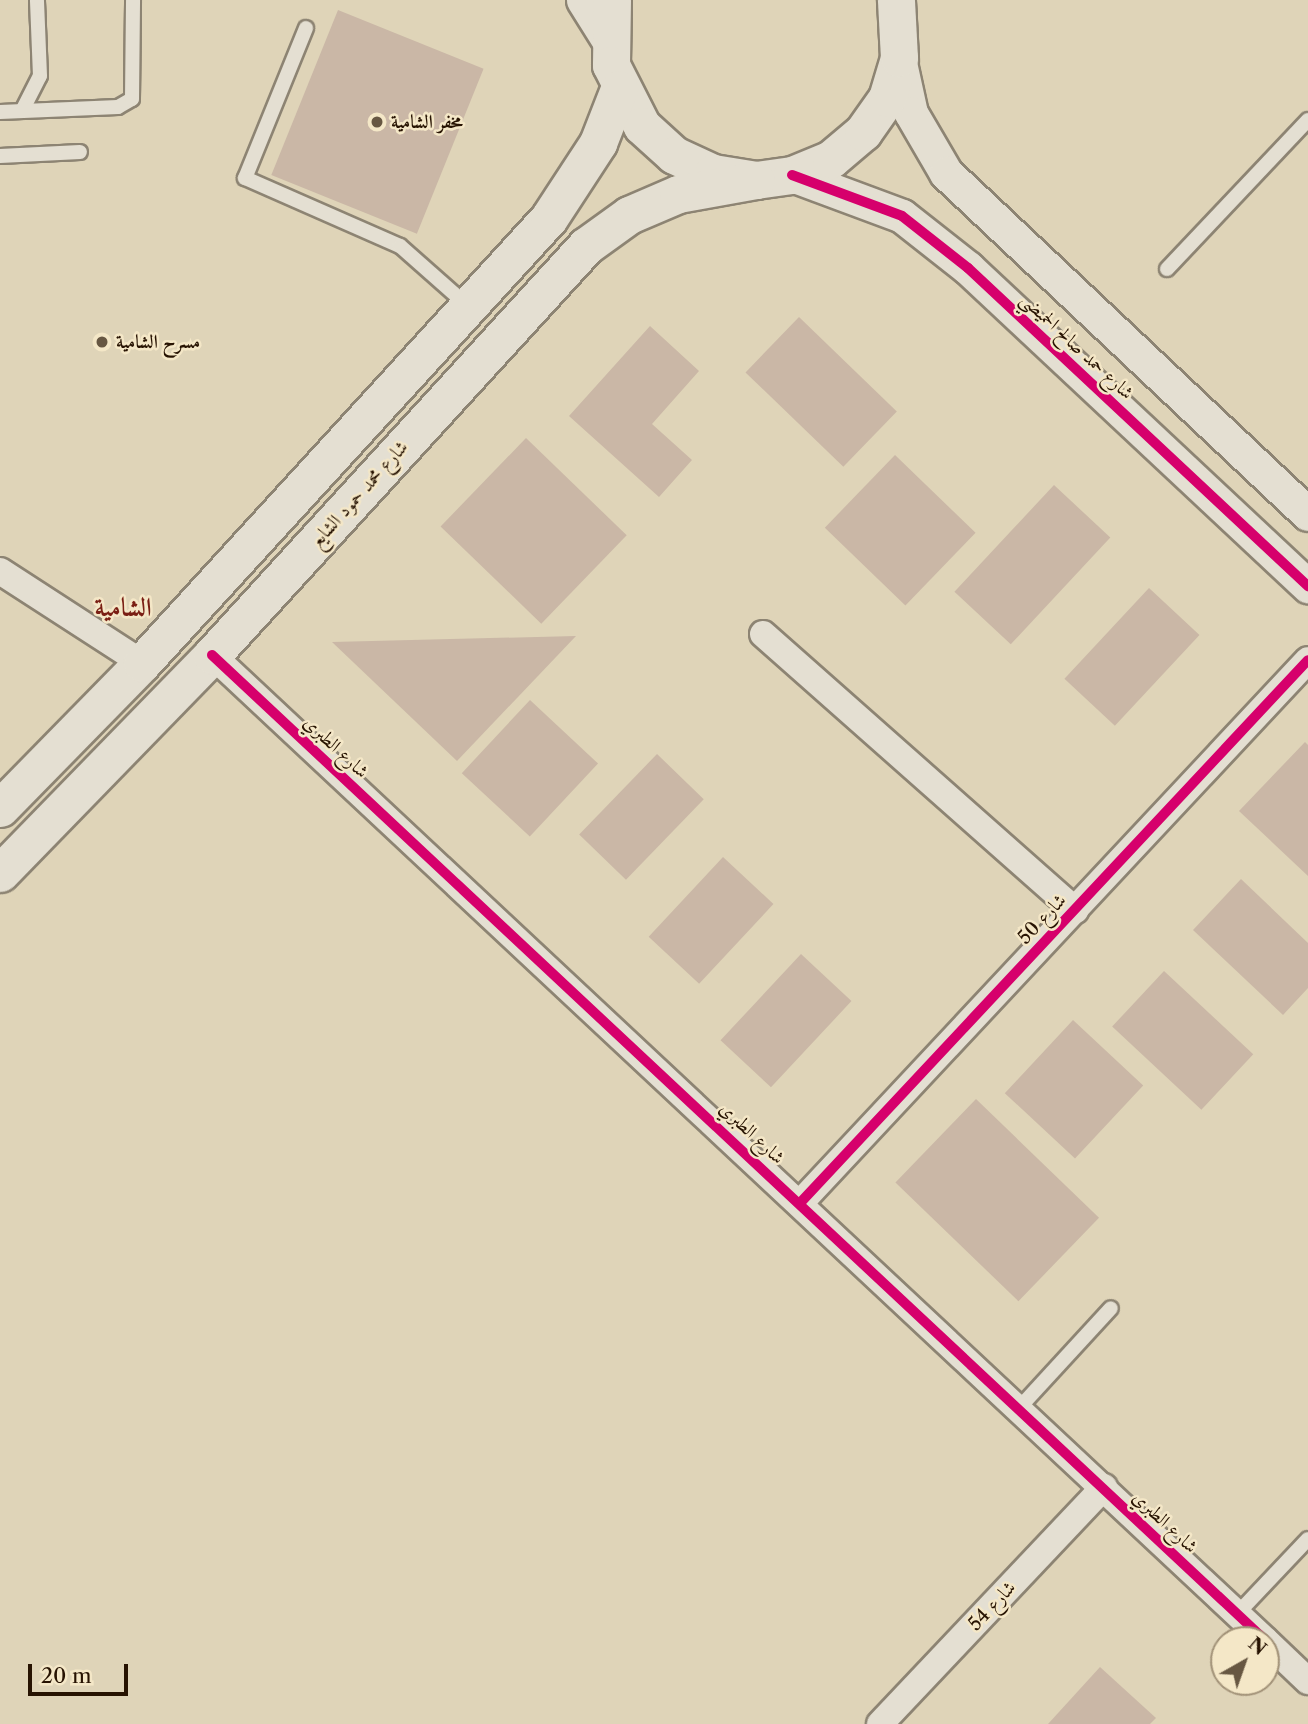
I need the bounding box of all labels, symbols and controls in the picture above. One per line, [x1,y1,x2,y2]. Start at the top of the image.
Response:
place label: مخفر الشامية [391,111,463,133]
marker: مخفر الشامية [369,114,385,130]
street label: شارع حمد صالح الحميضي [1016,288,1138,404]
place label: مسرح الشامية [116,331,200,353]
marker: مسرح الشامية [94,334,110,350]
street label: شارع محمد حمود الشايع [305,436,413,552]
district label: الشامية [94,592,152,624]
street label: شارع الطبري [299,711,373,783]
street label: شارع 50 [1013,889,1071,949]
street label: شارع الطبري [715,1097,789,1169]
street label: شارع الطبري [1128,1486,1202,1558]
street label: شارع 54 [963,1577,1021,1635]
north arrow [1210,1626,1280,1696]
text: N [1244,1632,1271,1660]
scale bar [32,1650,131,1694]
text: 20 m [41,1663,92,1688]

